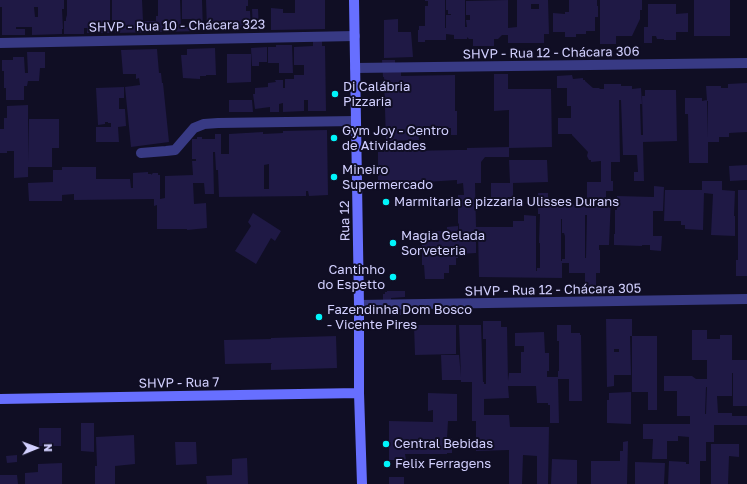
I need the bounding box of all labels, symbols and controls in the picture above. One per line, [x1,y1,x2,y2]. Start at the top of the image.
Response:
street label: SHVP - Rua 10 - Chácara 323 [89,17,265,35]
street label: SHVP - Rua 12 - Chácara 306 [462,44,640,62]
place label: Di Calábria Pizzaria [343,79,410,110]
marker: Di Calábria Pizzaria [330,89,340,99]
place label: Gym Joy - Centro de Atividades [342,123,449,154]
marker: Gym Joy - Centro de Atividades [329,133,339,143]
place label: Mineiro Supermercado [342,162,433,193]
marker: Mineiro Supermercado [329,172,339,182]
place label: Marmitaria e pizzaria Ulisses Durans [394,194,619,210]
marker: Marmitaria e pizzaria Ulisses Durans [381,197,391,207]
street label: Rua 12 [337,200,353,242]
place label: Magia Gelada Sorveteria [401,228,485,259]
marker: Magia Gelada Sorveteria [388,238,398,248]
place label: Cantinho do Espetto [318,262,385,293]
marker: Cantinho do Espetto [388,272,398,282]
street label: SHVP - Rua 12 - Chácara 305 [465,281,641,299]
place label: Fazendinha Dom Bosco - Vicente Pires [327,302,472,333]
marker: Fazendinha Dom Bosco - Vicente Pires [314,312,324,322]
street label: SHVP - Rua 7 [138,374,220,392]
north arrow [16,428,56,468]
place label: Central Bebidas [394,436,493,452]
marker: Central Bebidas [381,439,391,449]
text: N [42,443,55,452]
place label: Felix Ferragens [395,456,491,472]
marker: Felix Ferragens [382,459,392,469]

